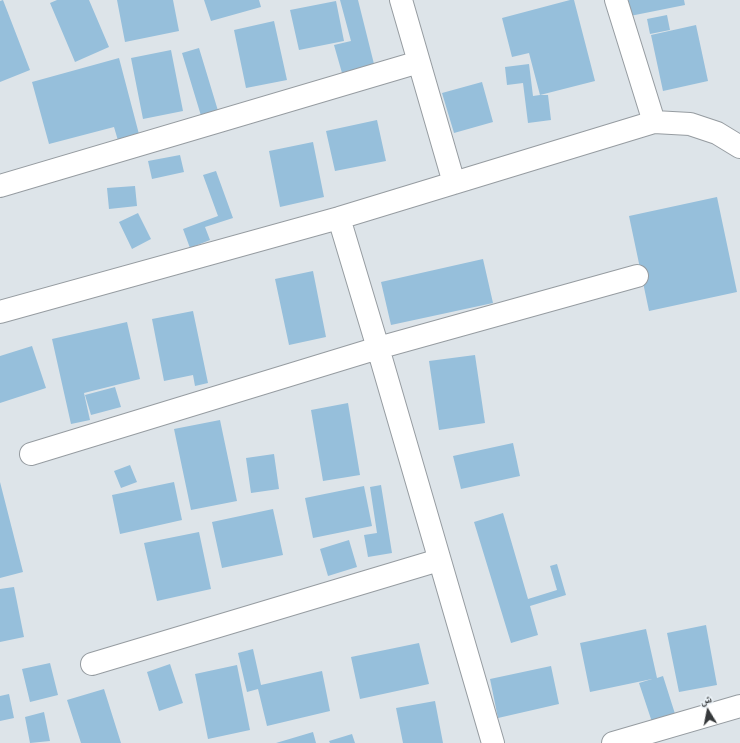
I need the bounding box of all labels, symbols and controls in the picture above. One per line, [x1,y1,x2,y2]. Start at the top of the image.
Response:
north arrow [688,691,728,731]
text: ش [699,692,713,706]

